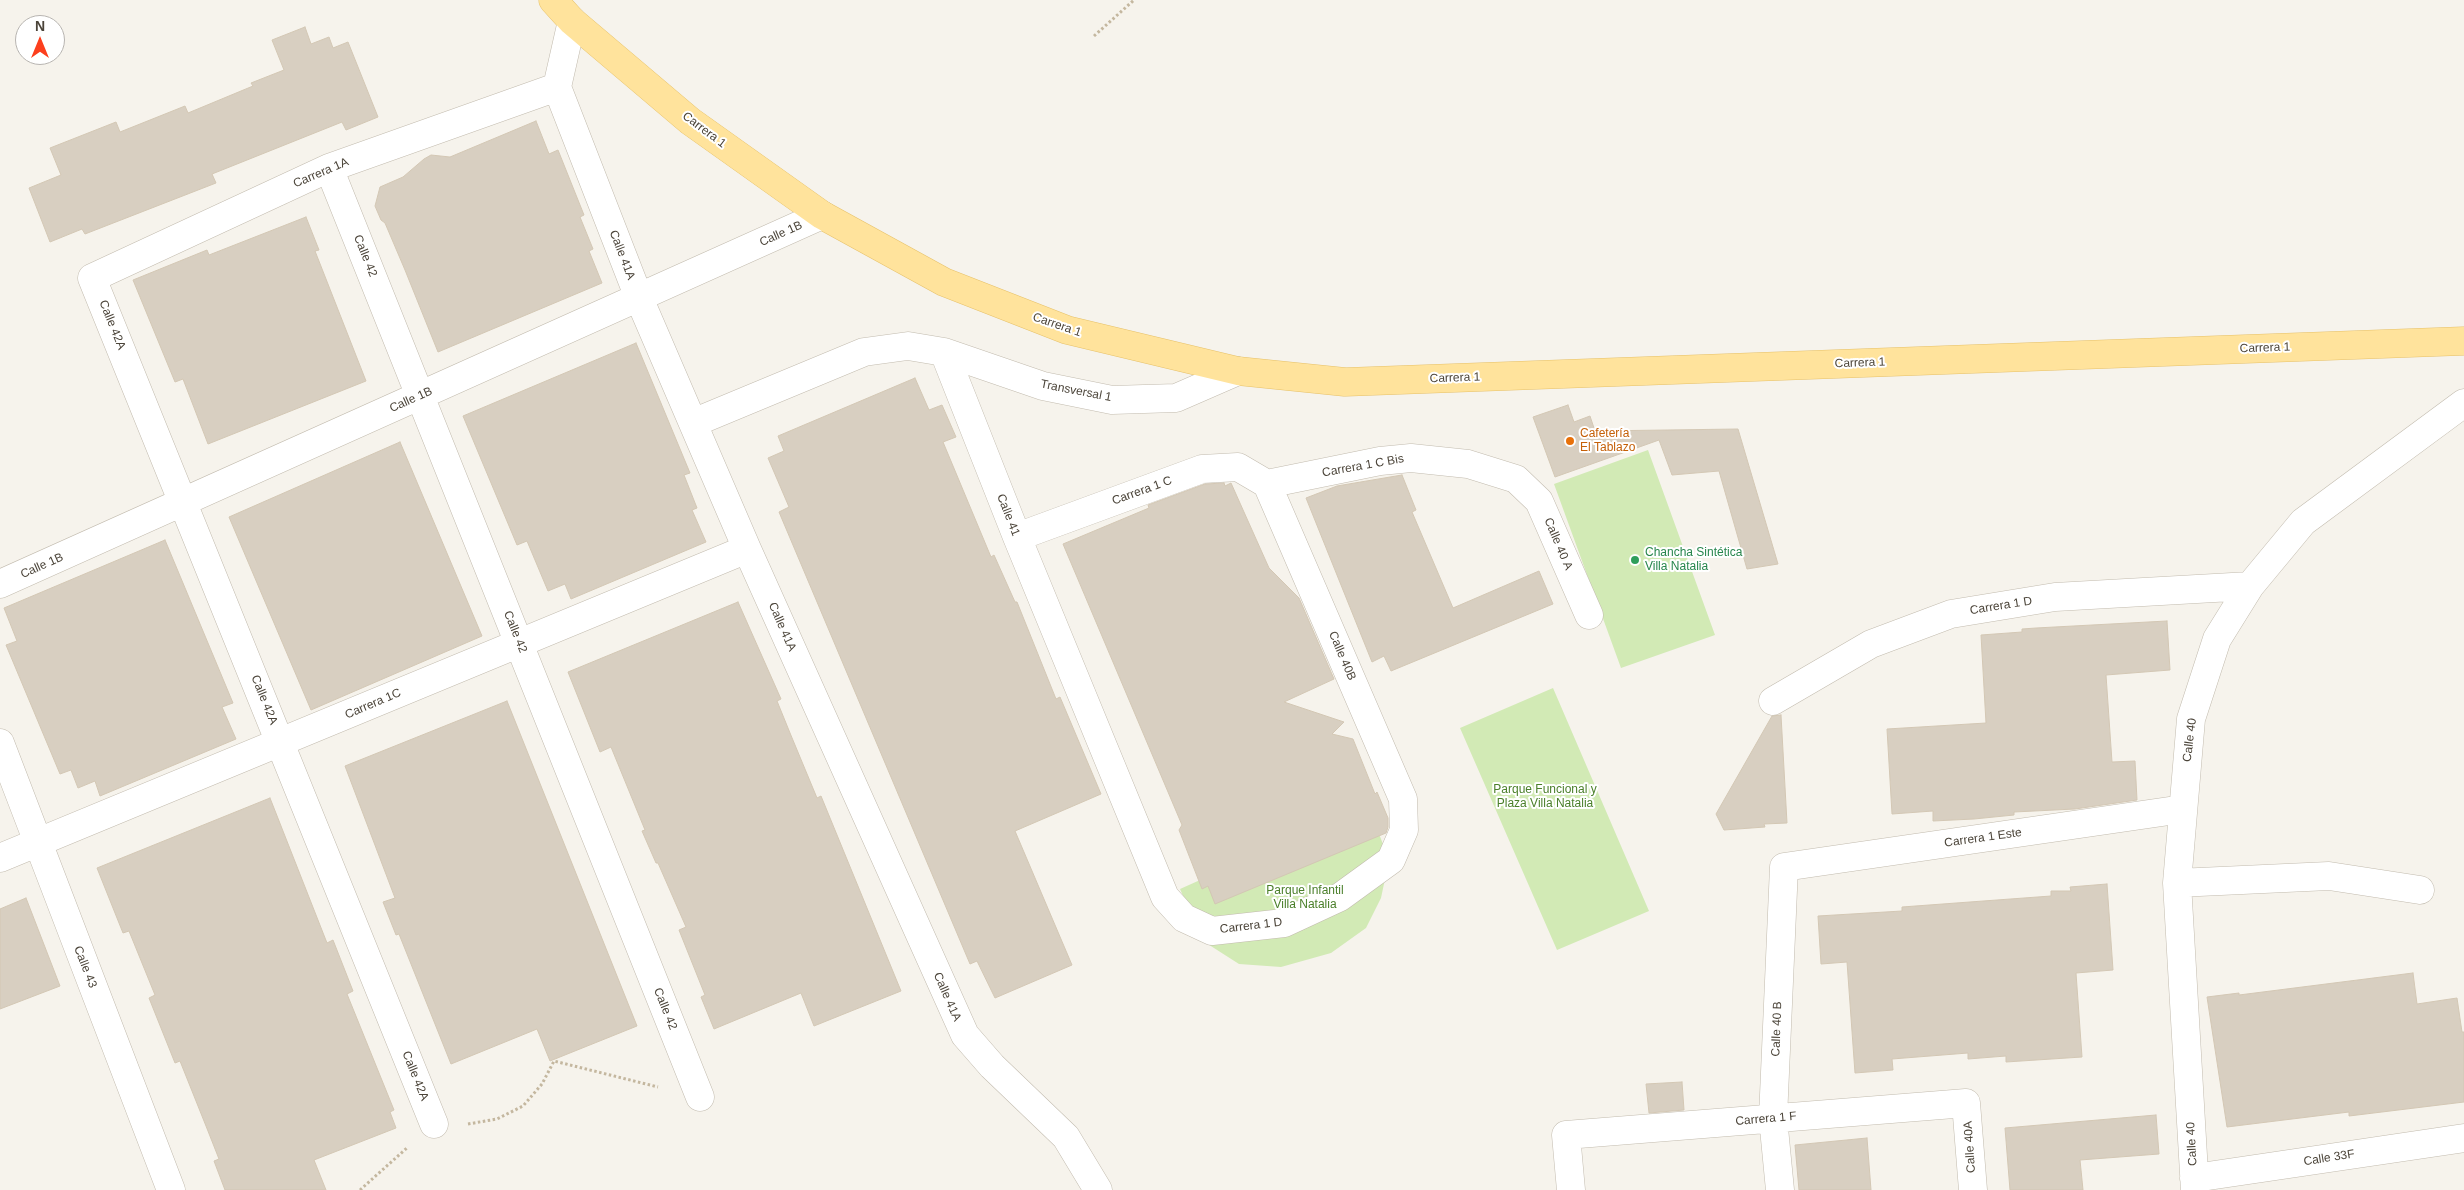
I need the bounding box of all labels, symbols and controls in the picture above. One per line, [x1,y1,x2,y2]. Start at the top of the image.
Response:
north arrow [15,15,65,65]
text: N [35,18,45,34]
street label: Carrera 1 [679,109,729,151]
street label: Carrera 1A [291,155,351,191]
street label: Calle 1B [757,218,805,250]
street label: Calle 41A [606,228,638,282]
street label: Calle 42 [350,233,380,279]
street label: Calle 42A [96,298,128,352]
street label: Carrera 1 [1031,310,1083,340]
street label: Carrera 1 [2239,340,2291,356]
street label: Carrera 1 [1834,355,1886,371]
street label: Carrera 1 [1429,370,1481,386]
street label: Transversal 1 [1039,377,1113,405]
street label: Calle 1B [387,384,435,416]
place label: Cafetería El Tablazo [1580,427,1635,455]
marker: Cafetería El Tablazo [1564,435,1576,447]
street label: Carrera 1 C Bis [1321,452,1405,480]
street label: Carrera 1 C [1110,474,1174,508]
street label: Calle 41 [993,492,1023,538]
street label: Calle 40 A [1541,516,1575,572]
place label: Chancha Sintética Villa Natalia [1645,546,1742,574]
street label: Calle 1B [18,550,66,582]
marker: Chancha Sintética Villa Natalia [1629,554,1641,566]
street label: Carrera 1 D [1969,594,2033,618]
street label: Calle 41A [765,600,799,654]
street label: Calle 42 [500,609,530,655]
street label: Calle 40B [1325,629,1359,683]
street label: Calle 42A [248,673,280,727]
street label: Carrera 1C [343,686,403,722]
street label: Calle 40 [2180,717,2200,763]
park label: Parque Funcional y Plaza Villa Natalia [1493,783,1597,811]
street label: Carrera 1 Este [1943,825,2023,851]
park label: Parque Infantil Villa Natalia [1266,884,1344,912]
street label: Carrera 1 D [1219,915,1283,937]
street label: Calle 43 [70,944,100,990]
street label: Calle 41A [930,970,964,1024]
street label: Calle 42 [650,986,680,1032]
street label: Calle 40 B [1769,1001,1785,1057]
street label: Calle 42A [399,1049,431,1103]
street label: Carrera 1 F [1735,1109,1797,1129]
street label: Calle 40A [1961,1121,1979,1173]
street label: Calle 40 [2184,1122,2200,1166]
street label: Calle 33F [2303,1147,2355,1169]

